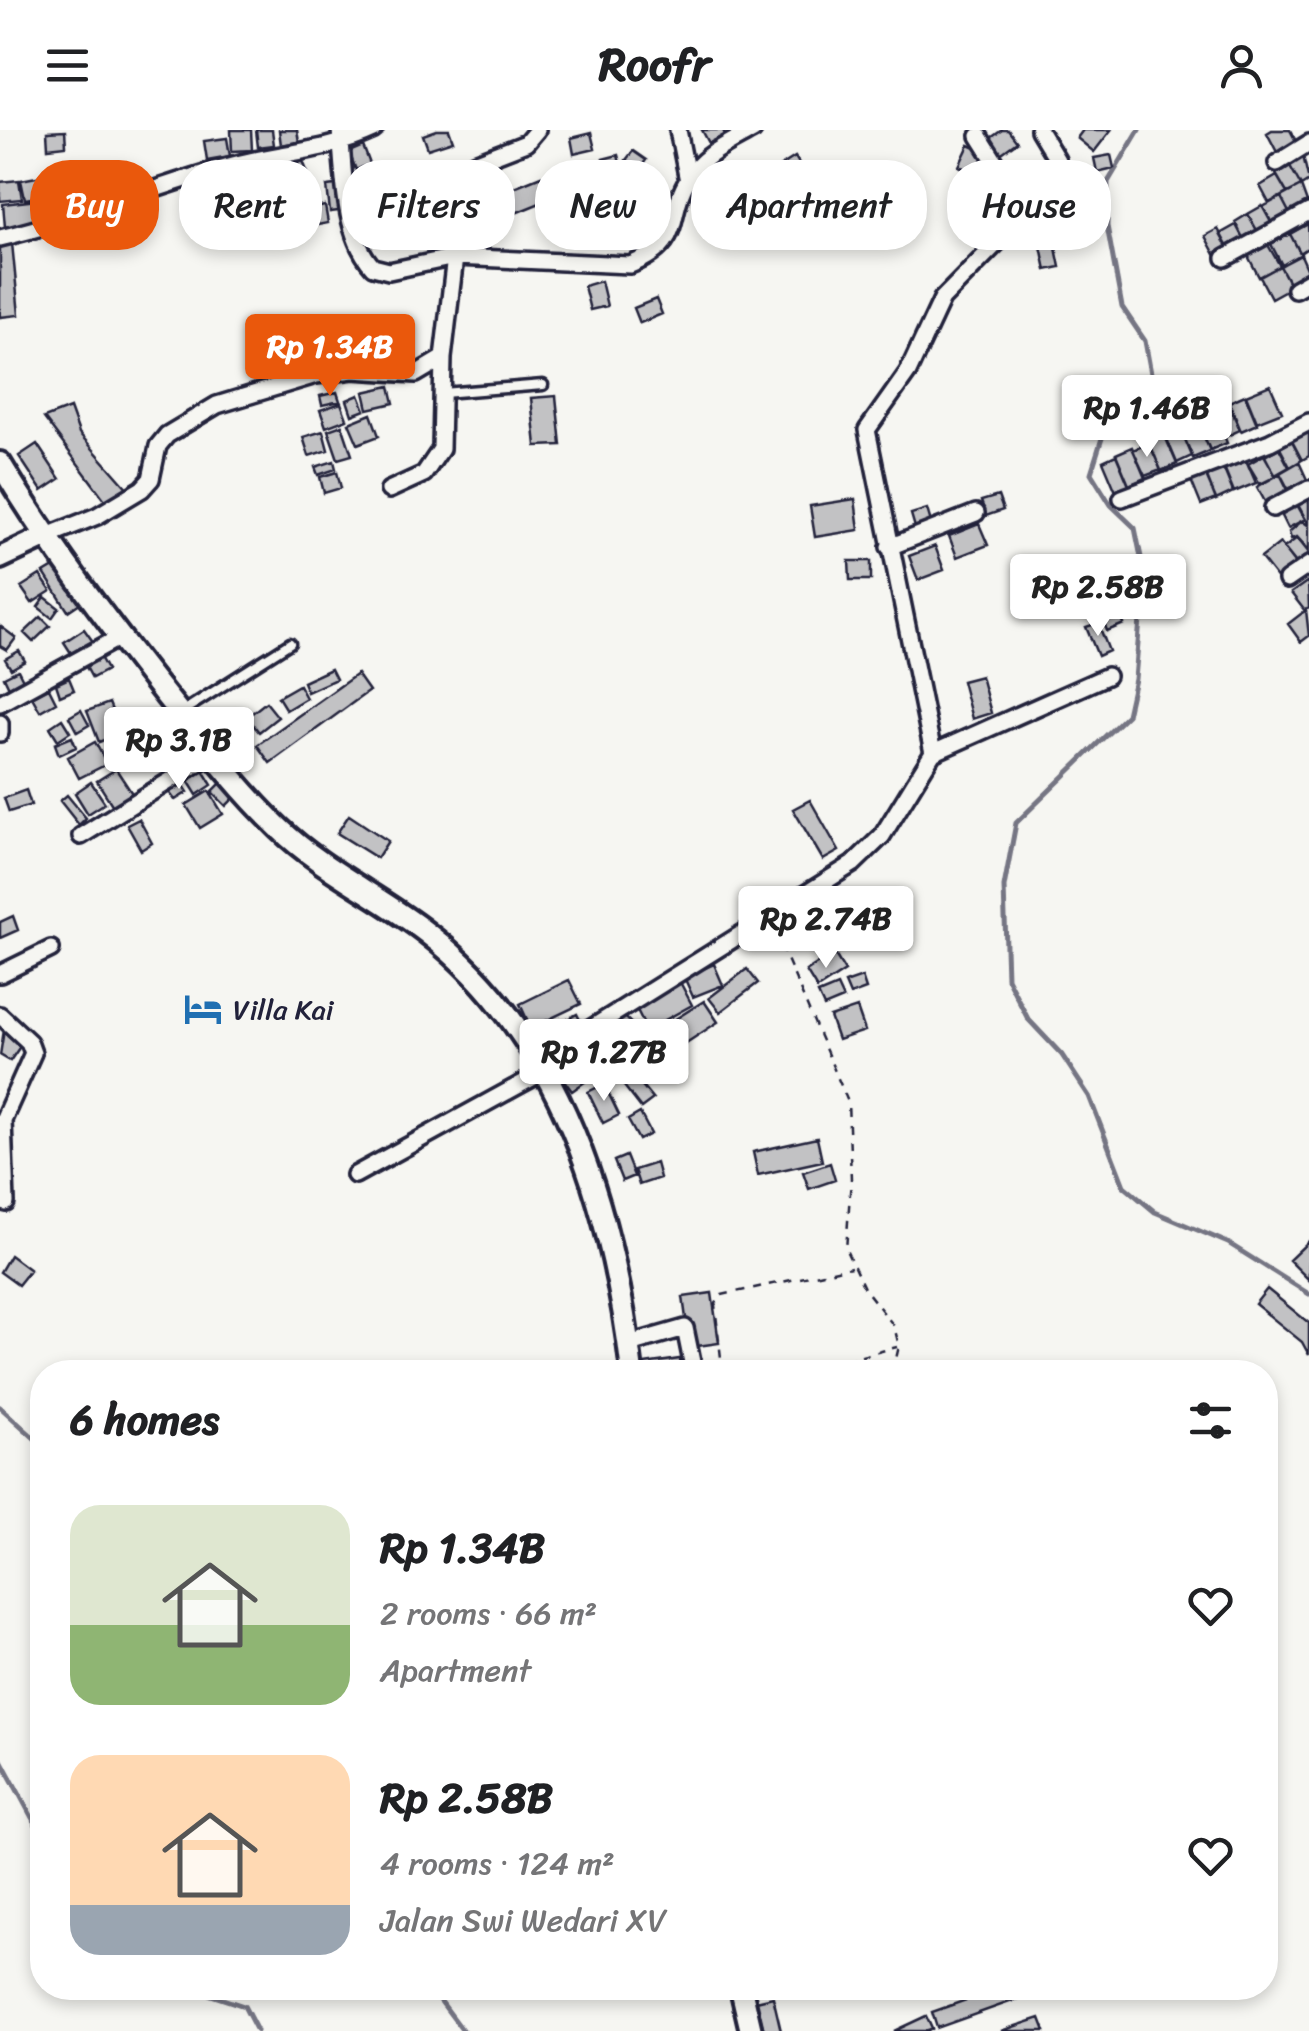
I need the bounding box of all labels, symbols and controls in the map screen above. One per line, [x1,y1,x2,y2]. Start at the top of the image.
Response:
text: Roofr [599,25,710,105]
icon: menu [40,38,95,93]
icon: person [1214,38,1269,93]
chip: Buy [30,160,159,250]
chip: Rent [179,160,322,250]
chip: Filters [342,160,515,250]
chip: New [535,160,671,250]
chip: Apartment [691,160,927,250]
chip: House [947,160,1111,250]
pin: Rp 1.34B [227,314,433,399]
text: Rp 1.34B [267,318,393,375]
pin: Rp 1.46B [1044,375,1250,460]
text: Rp 1.46B [1084,379,1210,436]
pin: Rp 2.58B [995,554,1201,639]
text: Rp 2.58B [1032,558,1164,615]
pin: Rp 3.1B [87,707,271,792]
text: Rp 3.1B [126,711,232,768]
pin: Rp 2.74B [723,886,929,971]
text: Rp 2.74B [760,890,892,947]
place label: Villa Kai [233,985,335,1034]
hotel icon: Villa Kai [182,988,224,1030]
pin: Rp 1.27B [501,1019,707,1104]
text: Rp 1.27B [542,1023,666,1080]
text: 6 homes [70,1383,219,1457]
icon: filters [1183,1393,1238,1448]
text: Rp 1.34B [380,1511,545,1585]
icon: home [150,1545,270,1665]
icon: heart [1183,1578,1238,1633]
text: 2 rooms · 66 m² [380,1585,597,1642]
text: Apartment [380,1642,531,1699]
text: Rp 2.58B [380,1761,553,1835]
icon: home [150,1795,270,1915]
icon: heart [1183,1828,1238,1883]
text: 4 rooms · 124 m² [380,1835,615,1892]
text: Jalan Swi Wedari XV [380,1892,667,1949]

